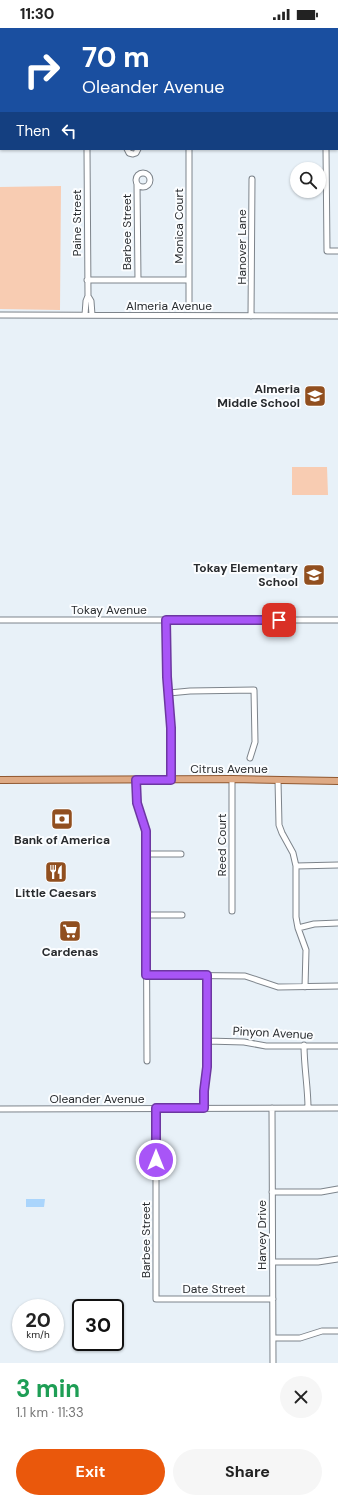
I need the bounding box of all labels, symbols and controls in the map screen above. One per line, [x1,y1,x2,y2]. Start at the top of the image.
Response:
text: 11:30 [20,4,54,24]
text: 70 m [82,39,150,76]
icon: right [16,44,68,96]
text: Oleander Avenue [82,75,224,99]
icon: left [58,120,80,142]
text: Then [16,121,50,141]
map controls [290,162,326,198]
button: search [290,162,326,198]
street label: Monica Court [171,188,187,264]
street label: Paine Street [69,189,85,257]
street label: Barbee Street [119,193,135,270]
street label: Hanover Lane [234,209,250,285]
street label: Almeria Avenue [126,298,212,314]
place label: Almeria Middle School [217,381,300,411]
school or university icon: Almeria Middle School [302,383,328,409]
place label: Tokay Elementary School [193,560,299,590]
school or university icon: Tokay Elementary School [301,562,327,588]
street label: Tokay Avenue [71,602,147,618]
pin [262,603,296,637]
icon: arrive [268,609,290,631]
street label: Citrus Avenue [190,761,268,777]
bank icon: Bank of America [49,806,75,832]
street label: Reed Court [214,813,230,876]
place label: Bank of America [14,832,110,848]
restaurant icon: Little Caesars [43,859,69,885]
place label: Little Caesars [15,885,97,901]
supermarket icon: Cardenas [57,918,83,944]
place label: Cardenas [42,944,98,960]
street label: Pinyon Avenue [232,1023,314,1043]
street label: Oleander Avenue [50,1091,145,1107]
position arrow [135,1139,177,1181]
street label: Harvey Drive [254,1200,270,1270]
street label: Barbee Street [138,1201,154,1278]
street label: Date Street [182,1281,246,1297]
speed limit sign: 30 [72,1299,124,1351]
text: 20 [25,1307,51,1333]
text: km/h [26,1328,50,1341]
text: 3 min [16,1373,80,1404]
button: close [280,1376,322,1418]
text: 1.1 km · 11:33 [16,1404,84,1421]
button: Exit [16,1449,165,1495]
button: Share [173,1449,322,1495]

